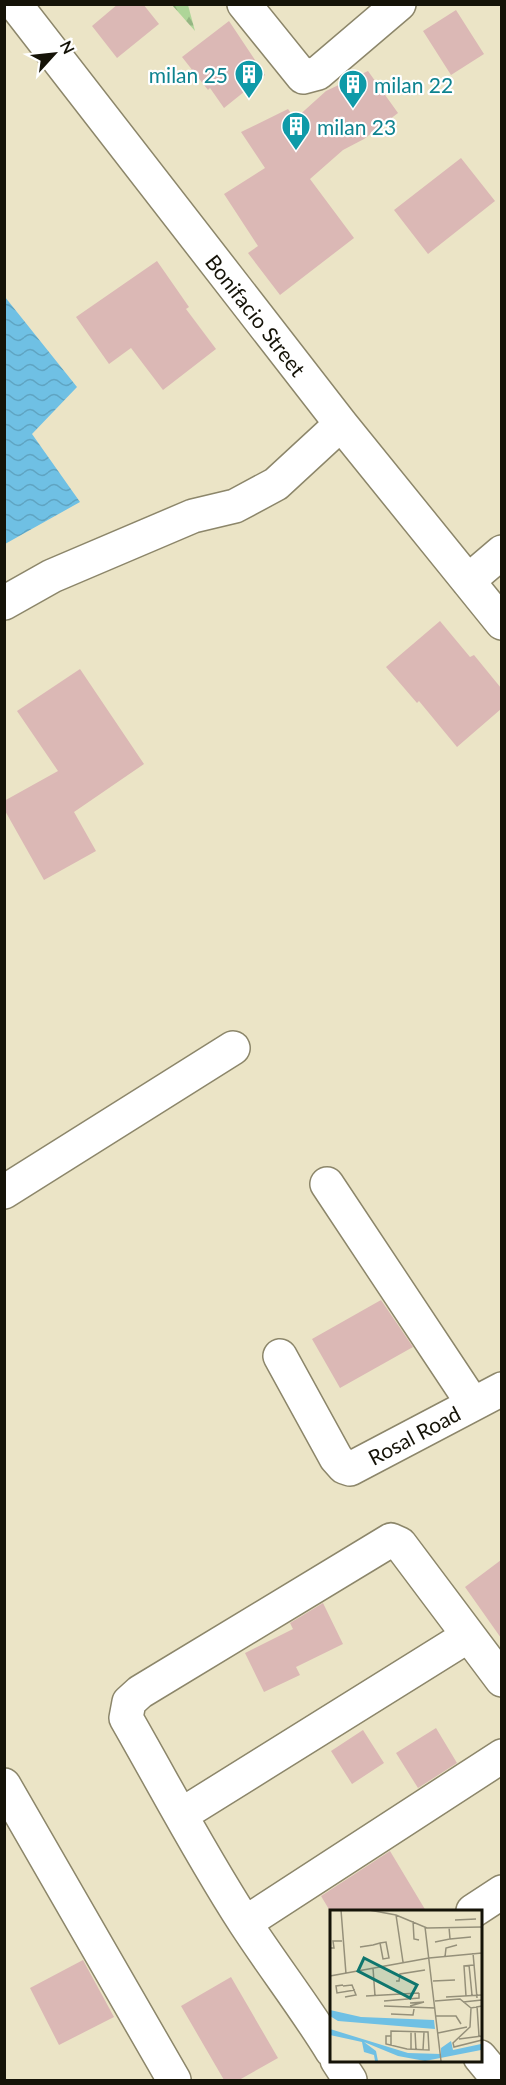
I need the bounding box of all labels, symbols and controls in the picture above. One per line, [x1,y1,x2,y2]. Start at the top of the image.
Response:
north arrow [24,24,84,84]
text: N [57,37,79,57]
building icon: milan 25 [233,58,265,100]
place label: milan 25 [149,62,228,87]
building icon: milan 22 [337,68,369,110]
place label: milan 22 [374,72,453,97]
building icon: milan 23 [280,110,312,152]
place label: milan 23 [317,114,396,139]
street label: Bonifacio Street [201,249,312,381]
street label: Rosal Road [364,1400,464,1470]
inset map [330,1910,482,2061]

